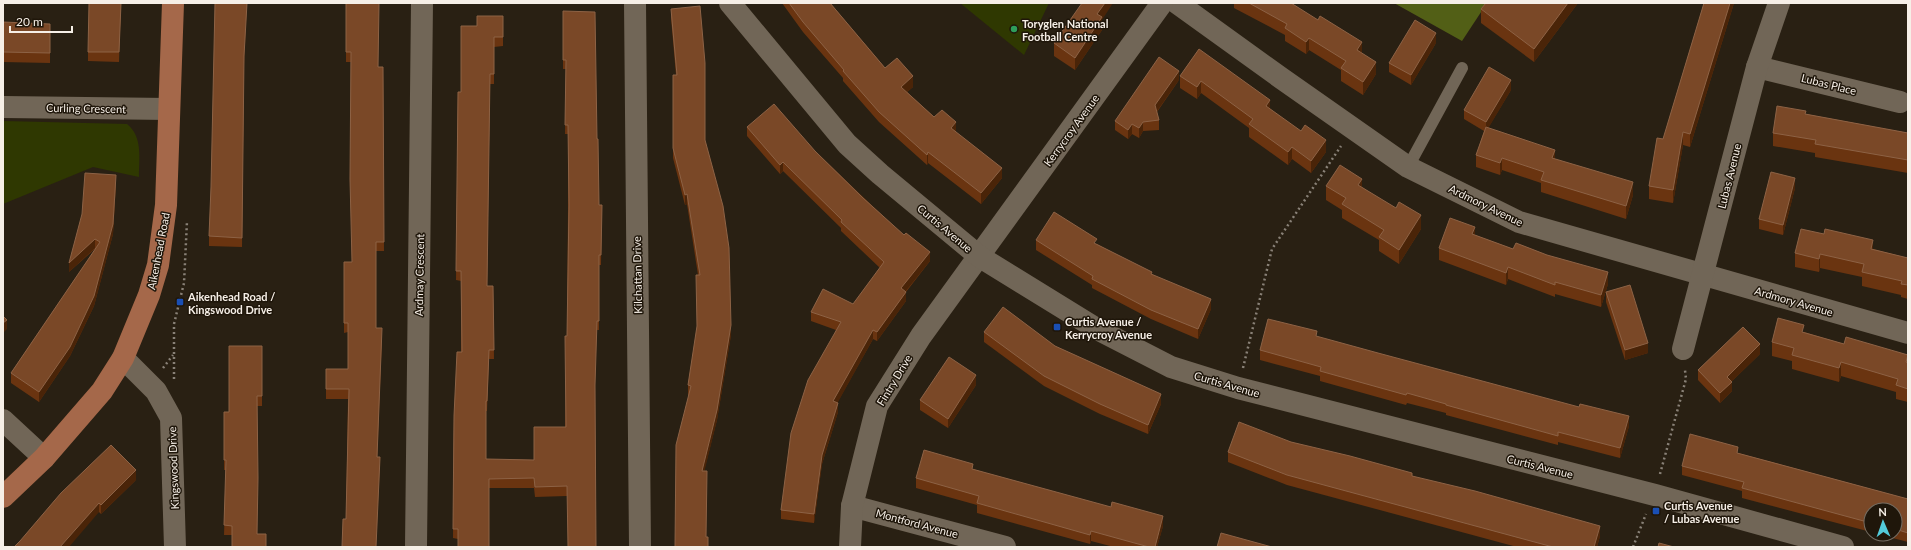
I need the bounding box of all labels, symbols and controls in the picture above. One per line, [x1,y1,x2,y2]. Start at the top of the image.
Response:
scale bar [10,8,72,34]
text: 20 m [16,14,43,29]
place label: Toryglen National Football Centre [1022,17,1109,43]
marker: Toryglen National Football Centre [1009,24,1019,34]
street label: Lubas Place [1800,71,1858,97]
street label: Kerrycroy Avenue [1041,91,1102,168]
street label: Curling Crescent [46,101,126,115]
street label: Lubas Avenue [1715,142,1743,210]
street label: Ardmory Avenue [1447,181,1525,229]
street label: Curtis Avenue [915,201,975,255]
street label: Aikenhead Road [144,211,172,291]
street label: Ardmay Crescent [412,234,426,316]
street label: Kilchattan Drive [630,236,644,314]
street label: Ardmory Avenue [1753,284,1835,318]
place label: Aikenhead Road / Kingswood Drive [187,290,275,316]
marker: Aikenhead Road / Kingswood Drive [175,297,185,307]
place label: Curtis Avenue / Kerrycroy Avenue [1065,315,1152,341]
marker: Curtis Avenue / Kerrycroy Avenue [1052,322,1062,332]
street label: Fintry Drive [874,352,914,408]
street label: Curtis Avenue [1193,368,1262,400]
street label: Kingswood Drive [165,426,181,510]
street label: Curtis Avenue [1506,451,1575,481]
place label: Curtis Avenue / Lubas Avenue [1664,499,1740,525]
north arrow [1863,502,1903,542]
text: N [1878,505,1887,518]
street label: Montford Avenue [874,506,960,540]
marker: Curtis Avenue / Lubas Avenue [1651,506,1661,516]

